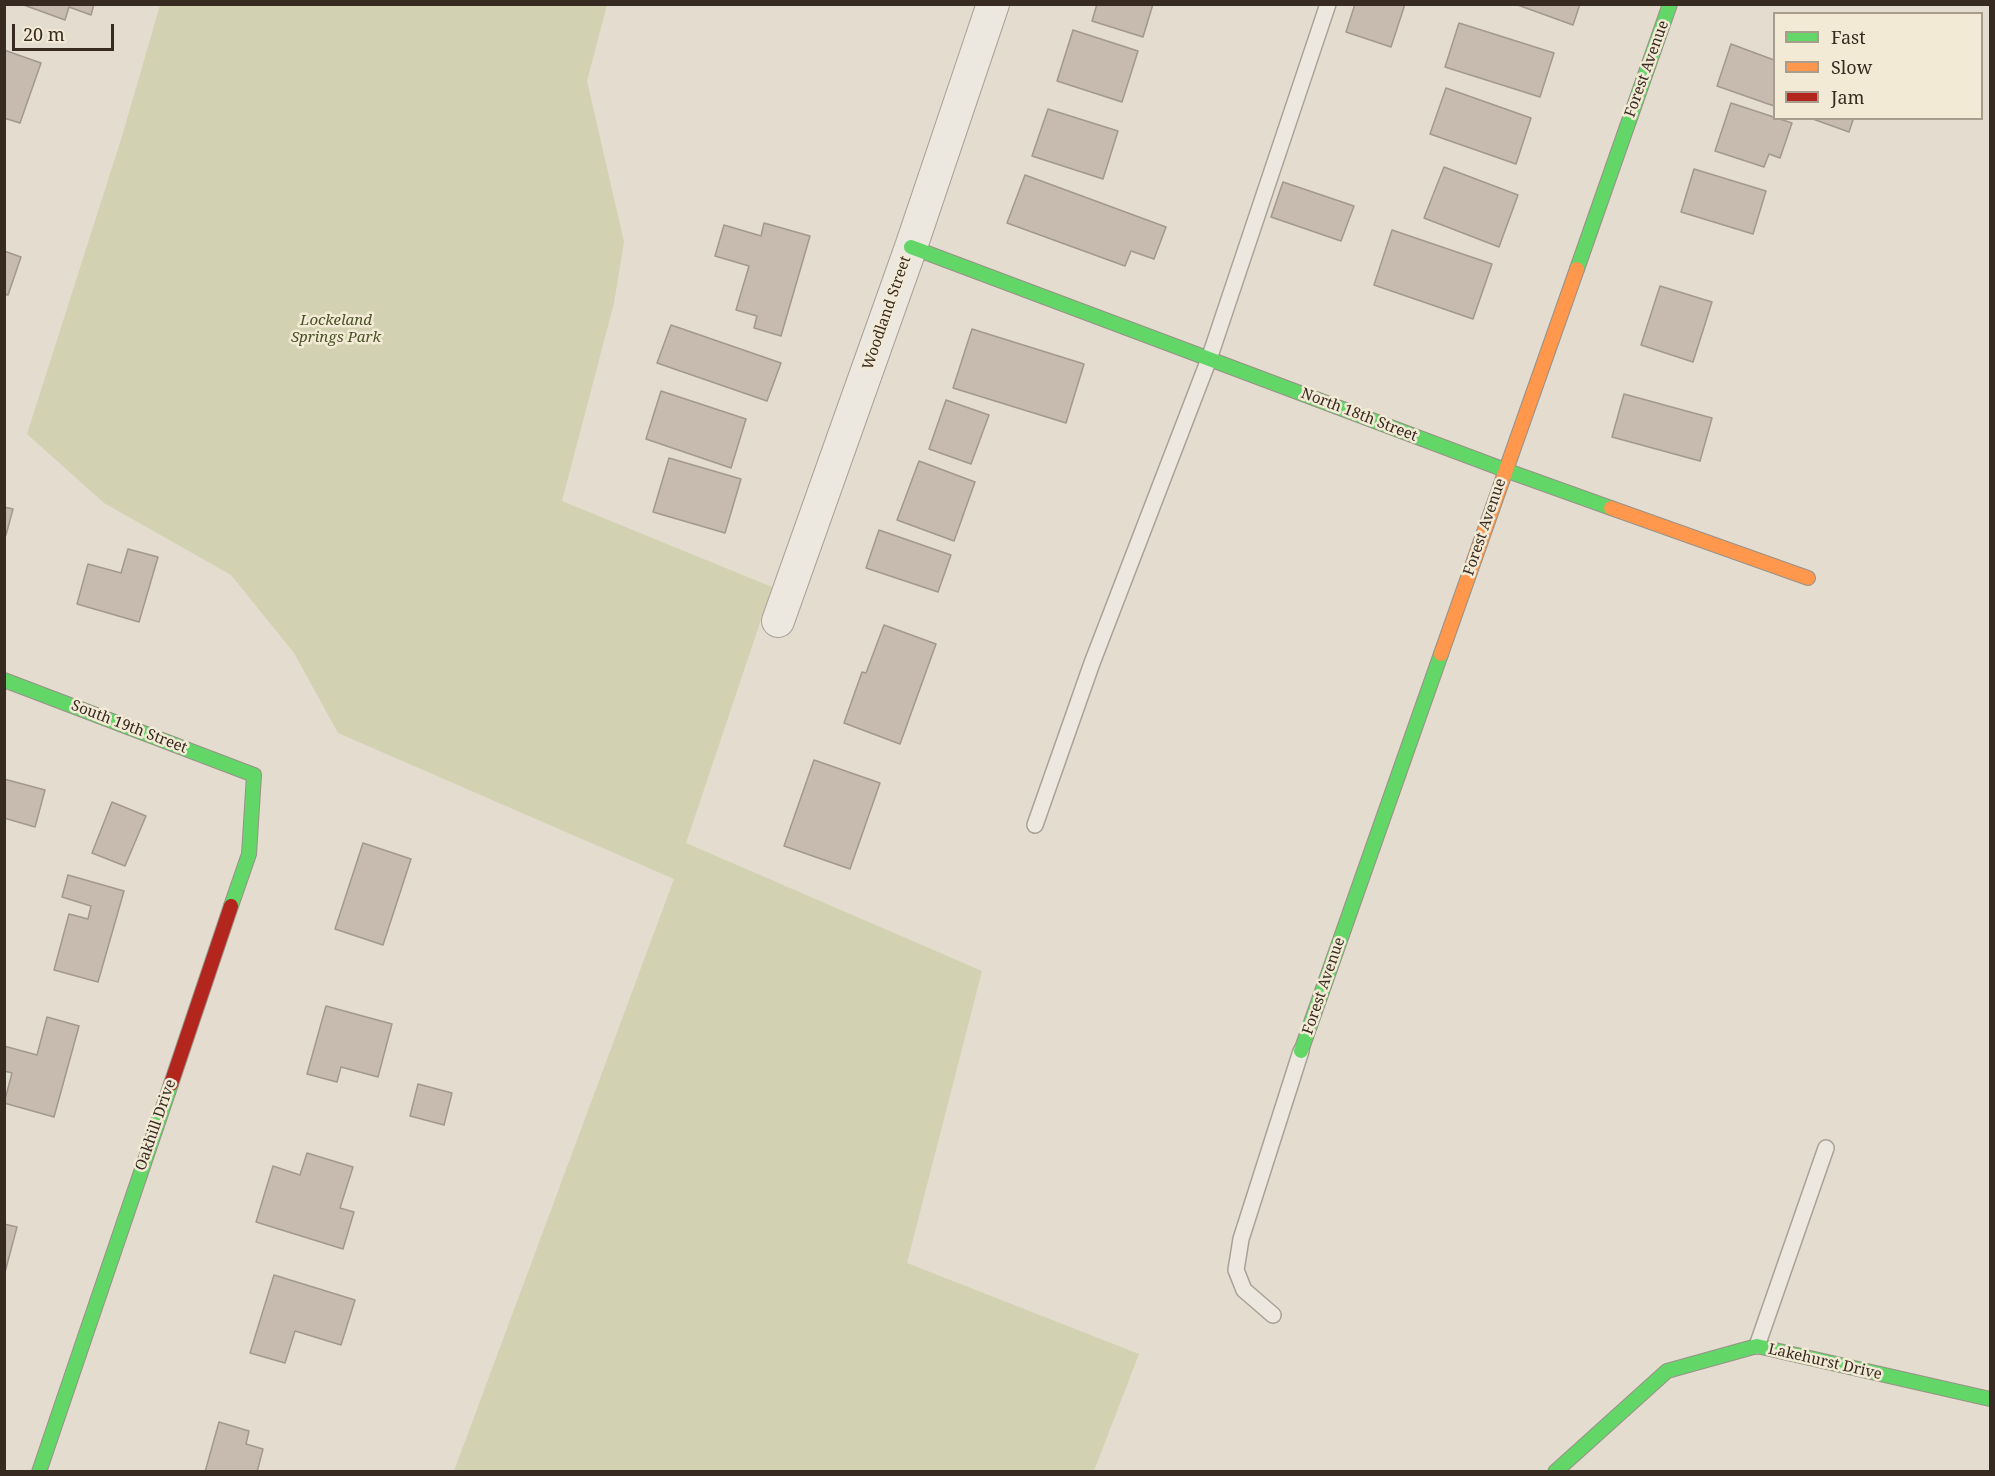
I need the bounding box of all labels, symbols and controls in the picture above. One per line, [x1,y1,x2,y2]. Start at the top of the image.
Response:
scale bar [15,12,117,50]
legend [1773,12,1983,120]
street label: Forest Avenue [1621,18,1673,120]
text: 20 m [23,22,65,46]
text: Fast [1831,25,1866,49]
text: Slow [1831,55,1872,79]
text: Jam [1831,85,1865,109]
street label: Woodland Street [859,254,915,372]
park label: Lockeland Springs Park [291,312,381,347]
street label: North 18th Street [1298,385,1420,445]
street label: Forest Avenue [1460,476,1510,578]
street label: South 19th Street [69,697,189,757]
street label: Forest Avenue [1299,935,1349,1037]
street label: Oakhill Drive [132,1077,180,1173]
street label: Lakehurst Drive [1767,1340,1883,1384]

